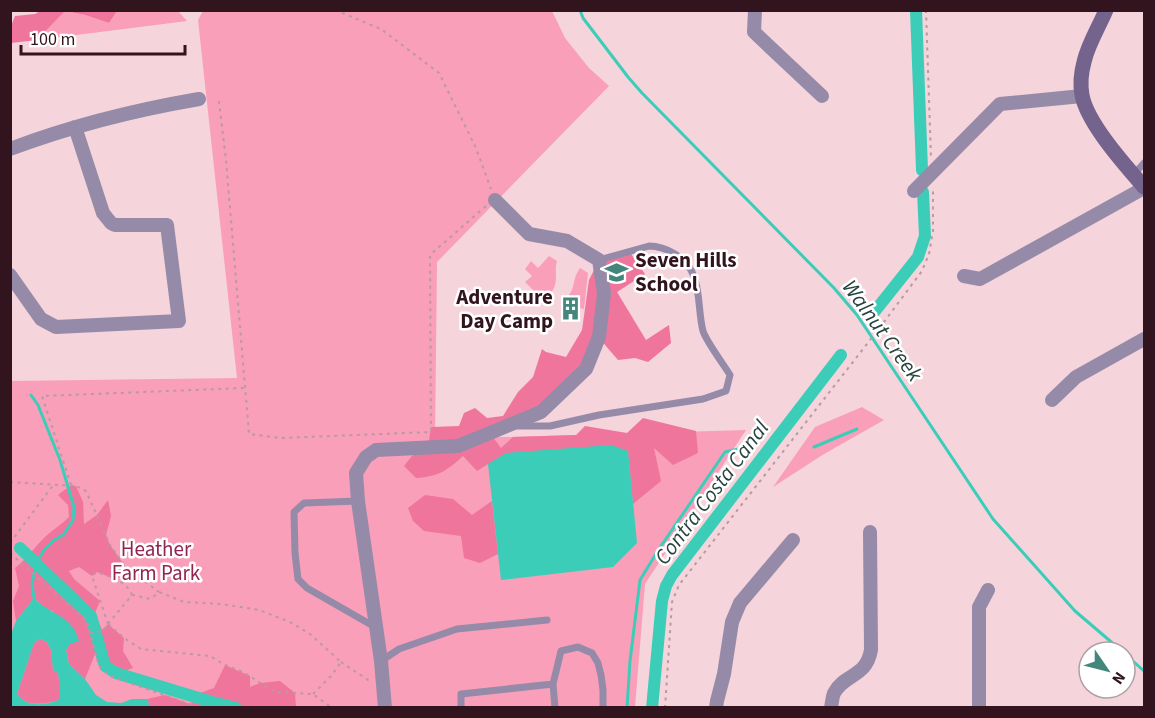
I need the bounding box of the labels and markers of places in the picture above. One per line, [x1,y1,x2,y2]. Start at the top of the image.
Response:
place label: Seven Hills School [635,245,737,299]
school or university icon: Seven Hills School [604,259,630,285]
place label: Adventure Day Camp [455,282,553,336]
building icon: Adventure Day Camp [558,296,584,322]

